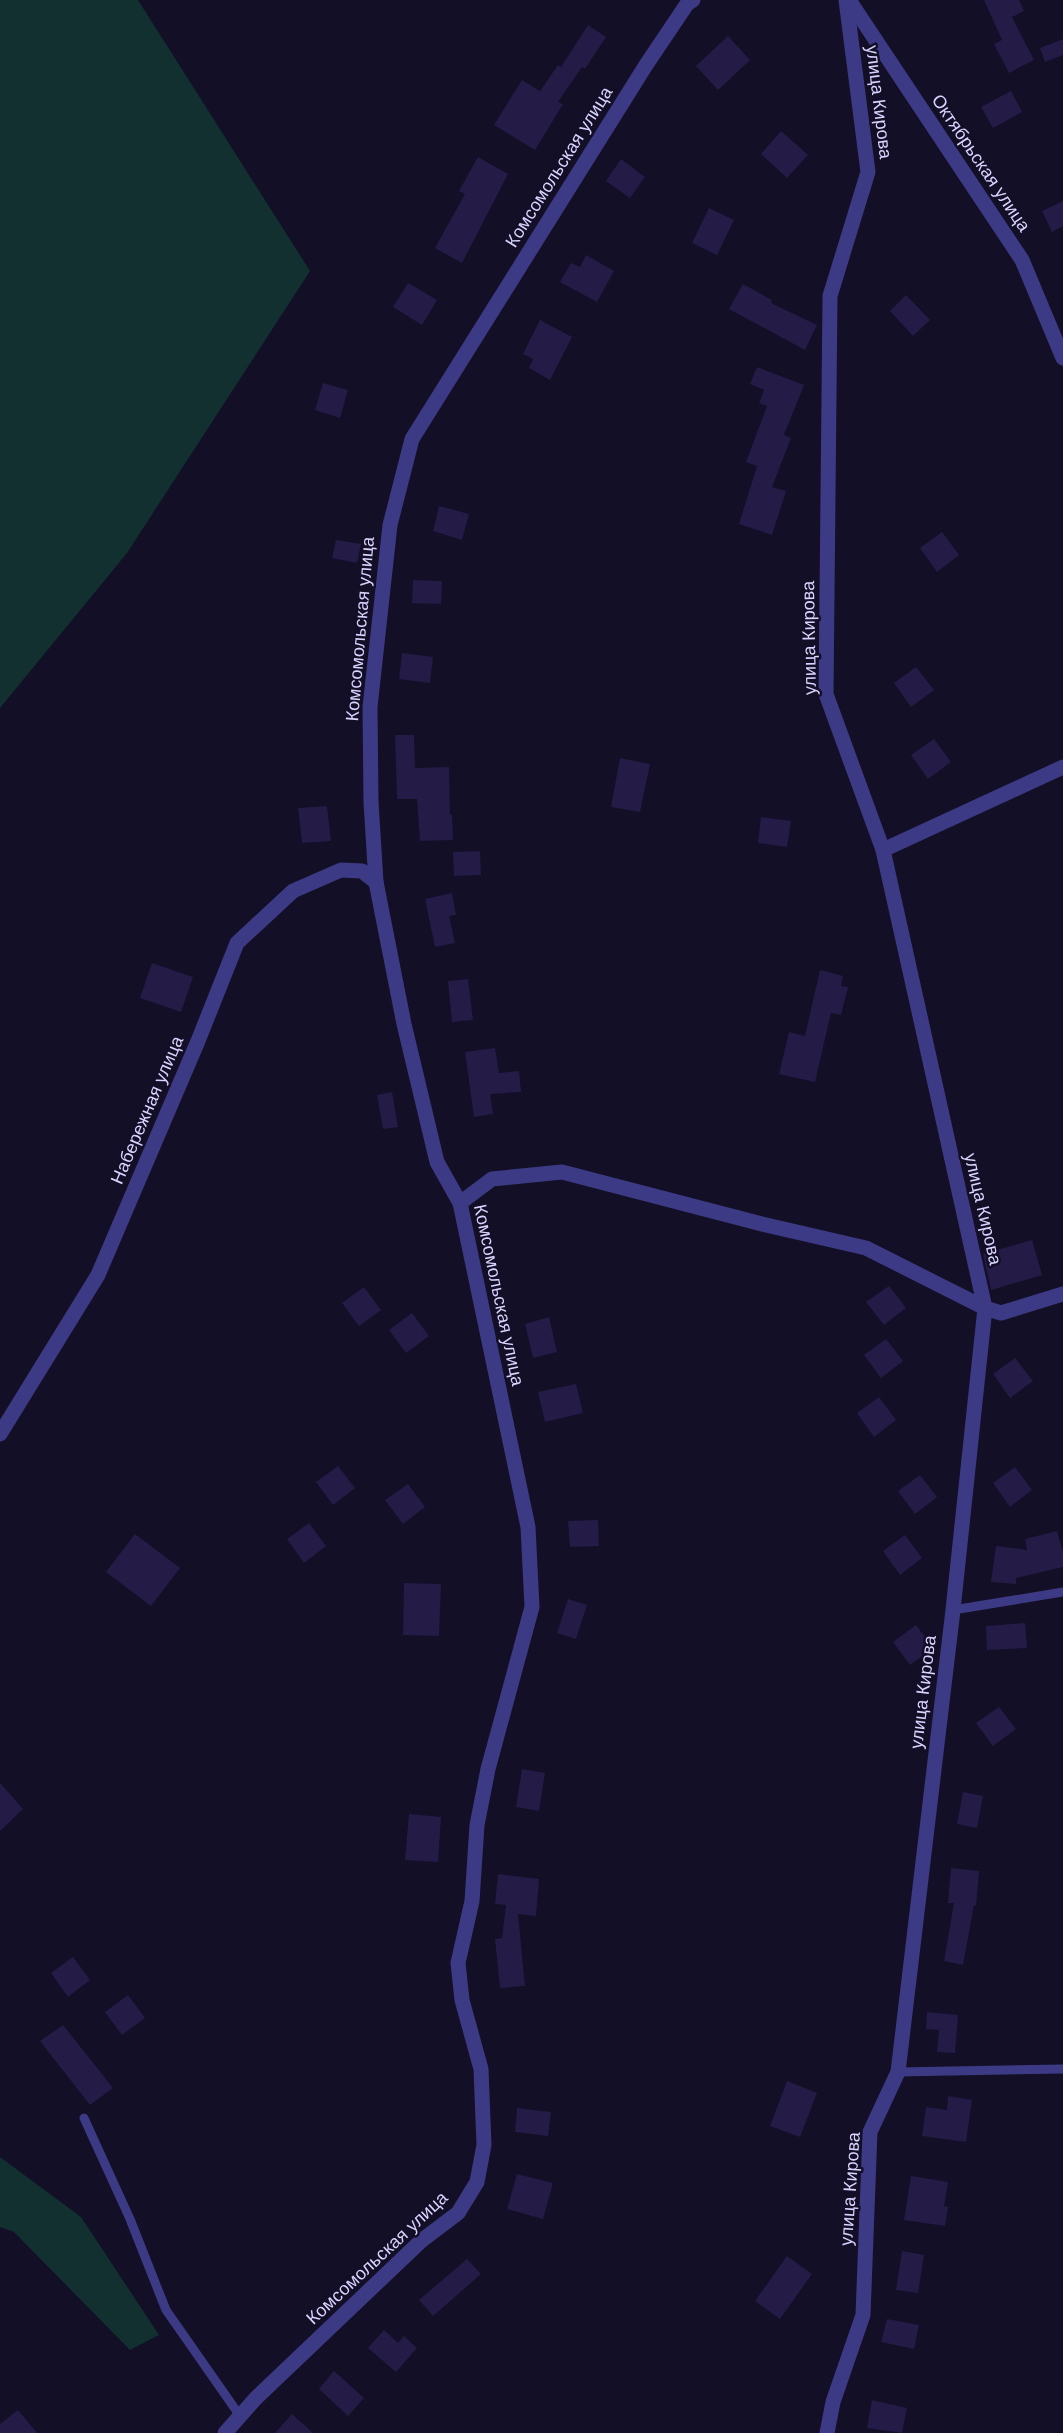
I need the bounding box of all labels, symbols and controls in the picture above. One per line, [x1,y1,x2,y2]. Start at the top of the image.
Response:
street label: улица Кирова [860,44,898,161]
street label: Комсомольская улица [500,81,619,252]
street label: Октябрьская улица [926,90,1037,237]
street label: Комсомольская улица [340,535,380,722]
street label: улица Кирова [796,580,822,695]
street label: Набережная улица [105,1031,189,1188]
street label: улица Кирова [958,1151,1008,1268]
street label: Комсомольская улица [468,1202,530,1389]
street label: улица Кирова [904,1633,942,1750]
street label: улица Кирова [834,2130,866,2247]
street label: Комсомольская улица [301,2185,454,2330]

